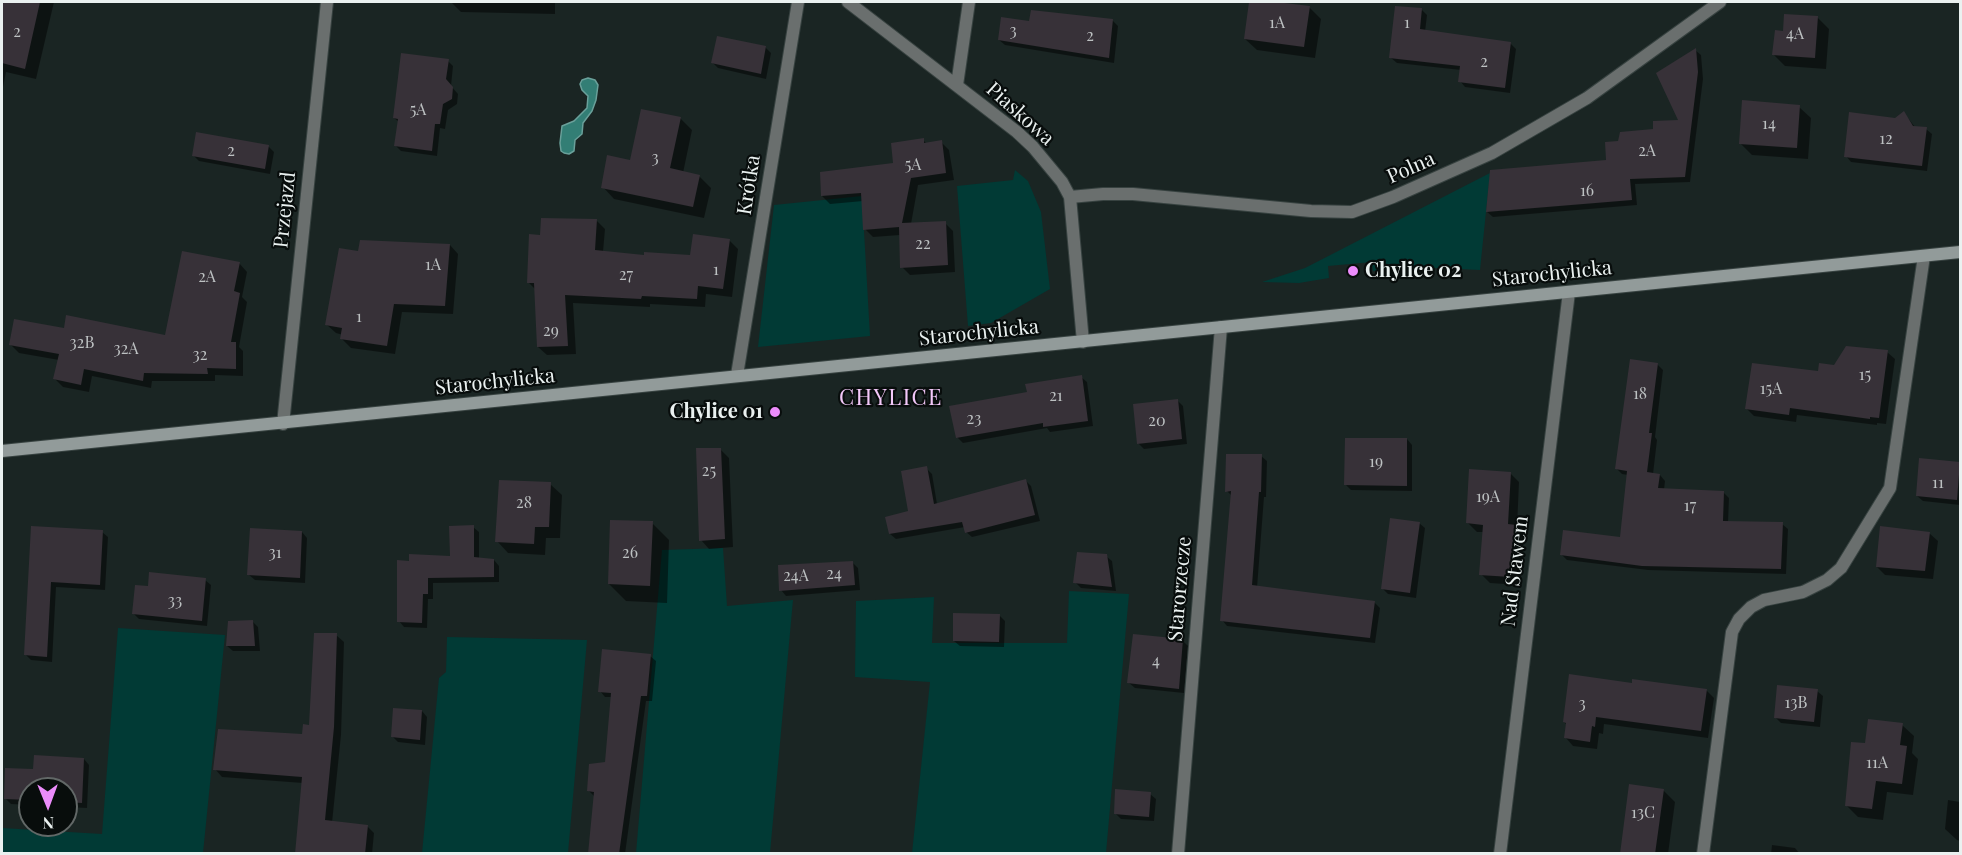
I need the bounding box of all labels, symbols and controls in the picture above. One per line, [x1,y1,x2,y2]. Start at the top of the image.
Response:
house number: 1A [1269,13,1285,33]
house number: 1 [1404,13,1410,33]
house number: 3 [1009,21,1017,41]
house number: 2 [13,22,21,42]
house number: 4A [1786,24,1804,44]
house number: 2 [1086,26,1094,46]
house number: 2 [1480,52,1488,72]
street label: Piaskowa [981,77,1059,151]
house number: 5A [410,100,426,120]
house number: 14 [1762,114,1776,134]
house number: 12 [1879,129,1893,149]
house number: 2 [227,141,235,161]
house number: 2A [1638,141,1656,161]
street label: Polna [1383,147,1439,189]
house number: 3 [651,148,659,168]
street label: Krótka [732,153,766,217]
house number: 5A [905,155,921,175]
street label: Przejazd [269,171,301,249]
house number: 16 [1580,181,1594,201]
house number: 22 [915,234,931,254]
house number: 1A [425,255,441,275]
street label: Starochylicka [1491,256,1613,292]
place label: Chylice 02 [1365,259,1461,283]
house number: 1 [713,260,719,280]
marker: Chylice 02 [1346,264,1360,278]
house number: 27 [619,265,633,285]
house number: 2A [198,267,216,287]
house number: 1 [356,307,362,327]
street label: Starochylicka [918,315,1040,351]
house number: 29 [543,321,559,341]
house number: 32B [70,333,94,353]
house number: 32A [114,339,138,359]
house number: 32 [193,345,207,365]
street label: Starochylicka [434,364,556,400]
house number: 15 [1859,365,1871,385]
house number: 15A [1760,379,1782,399]
house number: 18 [1633,384,1647,404]
district label: CHYLICE [839,385,943,411]
house number: 21 [1049,386,1063,406]
place label: Chylice 01 [669,400,763,424]
marker: Chylice 01 [768,405,782,419]
house number: 23 [967,409,981,429]
house number: 20 [1148,411,1166,431]
house number: 19 [1369,452,1383,472]
house number: 25 [702,461,716,481]
house number: 11 [1932,473,1944,493]
house number: 19A [1476,487,1500,507]
house number: 28 [516,493,532,513]
house number: 17 [1684,496,1696,516]
street label: Nad Stawem [1496,514,1534,628]
street label: Starorzecze [1163,536,1197,642]
house number: 31 [268,543,282,563]
house number: 26 [622,543,638,563]
house number: 24 [826,564,842,584]
house number: 24A [783,566,809,586]
house number: 33 [168,591,182,611]
house number: 4 [1152,651,1160,671]
house number: 13B [1785,693,1807,713]
house number: 3 [1578,694,1586,714]
house number: 11A [1866,753,1888,773]
north arrow [18,777,78,837]
house number: 13C [1631,803,1655,823]
text: N [42,813,54,834]

